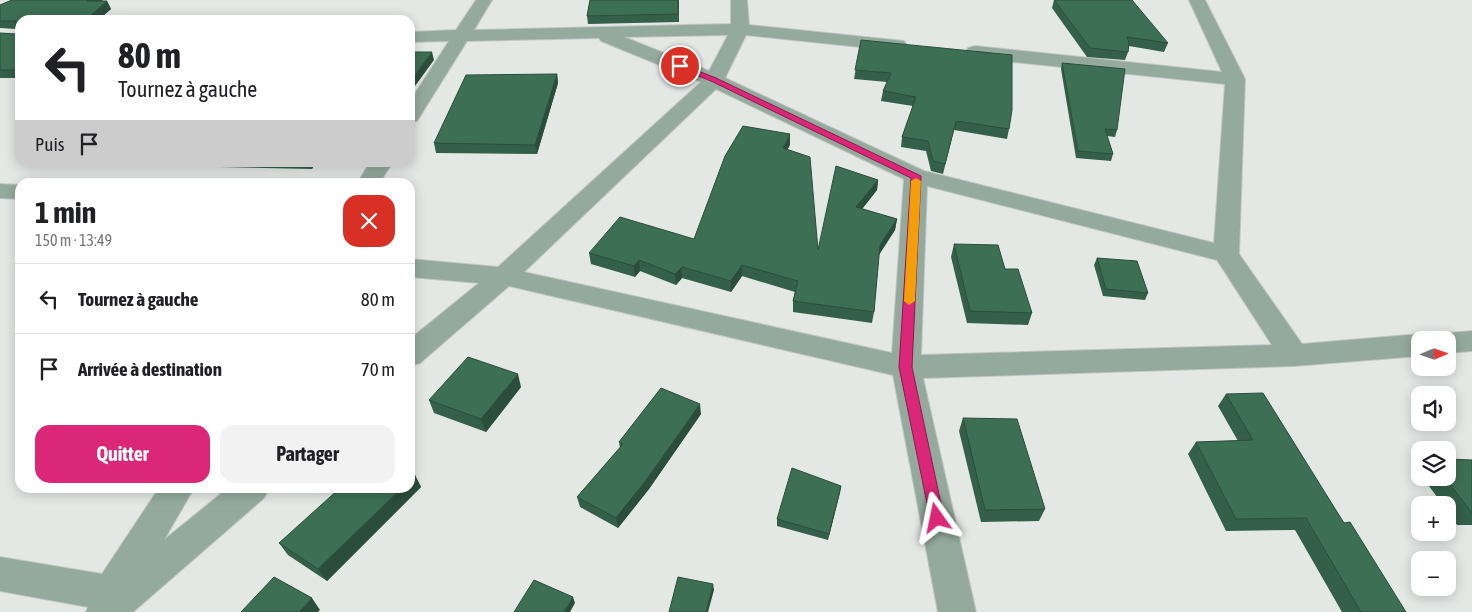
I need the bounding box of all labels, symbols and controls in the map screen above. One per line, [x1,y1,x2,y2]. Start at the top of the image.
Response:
icon: left [35,35,100,100]
text: 80 m [118,35,181,75]
pin [659,45,701,87]
icon: arrive [666,52,694,80]
text: Tournez à gauche [118,76,257,102]
icon: arrive [75,130,103,158]
text: Puis [35,133,65,155]
text: 1 min [35,195,96,229]
button: close [343,195,395,247]
text: 150 m · 13:49 [35,231,112,249]
icon: left [35,285,63,313]
text: Tournez à gauche [78,288,198,310]
text: 80 m [361,288,395,310]
north arrow [1411,331,1456,376]
map controls [1411,331,1456,596]
icon: arrive [35,355,63,383]
text: Arrivée à destination [78,358,222,380]
text: 70 m [361,358,395,380]
button: sound [1411,386,1456,431]
button: Quitter [35,425,210,483]
button: Partager [220,425,395,483]
button: layers [1411,441,1456,486]
position arrow [910,491,962,543]
button: + [1411,496,1456,541]
button: − [1411,551,1456,596]

